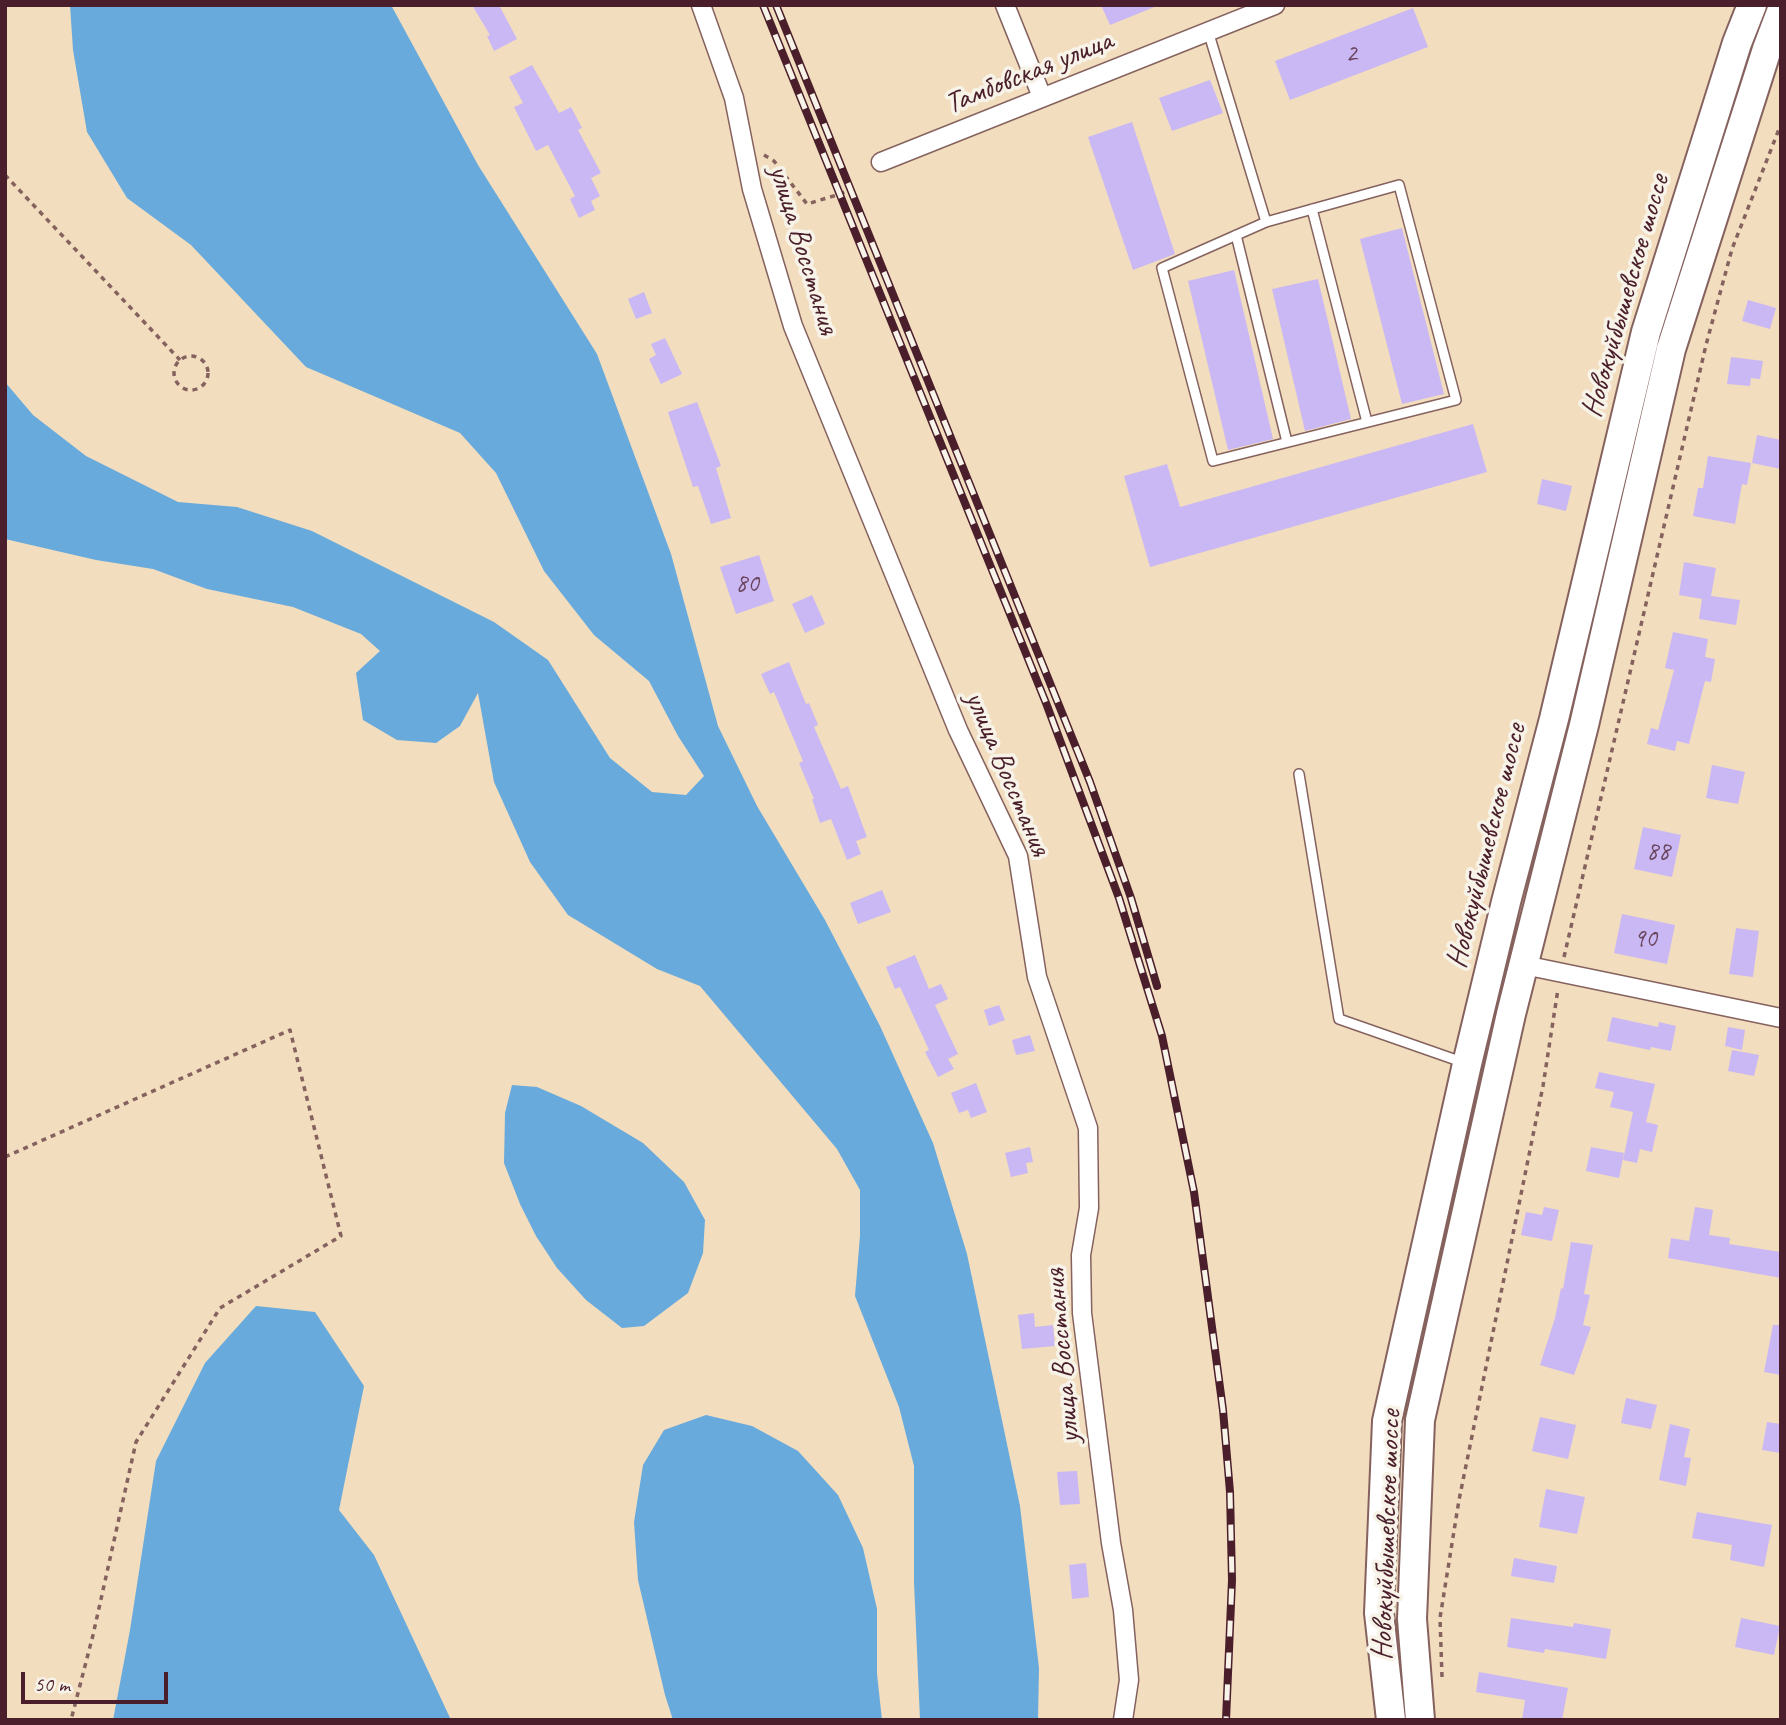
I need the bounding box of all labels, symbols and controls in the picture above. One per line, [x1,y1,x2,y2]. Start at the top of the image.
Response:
street label: Тамбовская улица [940,23,1118,123]
house number: 2 [1345,38,1357,70]
street label: улица Восстания [760,161,846,339]
street label: Новокуйбышевское шоссе [1574,171,1678,421]
house number: 80 [735,568,759,600]
street label: улица Восстания [956,686,1058,862]
street label: Новокуйбышевское шоссе [1439,720,1535,972]
house number: 88 [1646,836,1670,868]
house number: 90 [1633,923,1657,955]
street label: улица Восстания [1037,1267,1089,1445]
street label: Новокуйбышевское шоссе [1365,1409,1409,1661]
scale bar [24,1658,172,1702]
text: 50 m [34,1671,70,1697]

